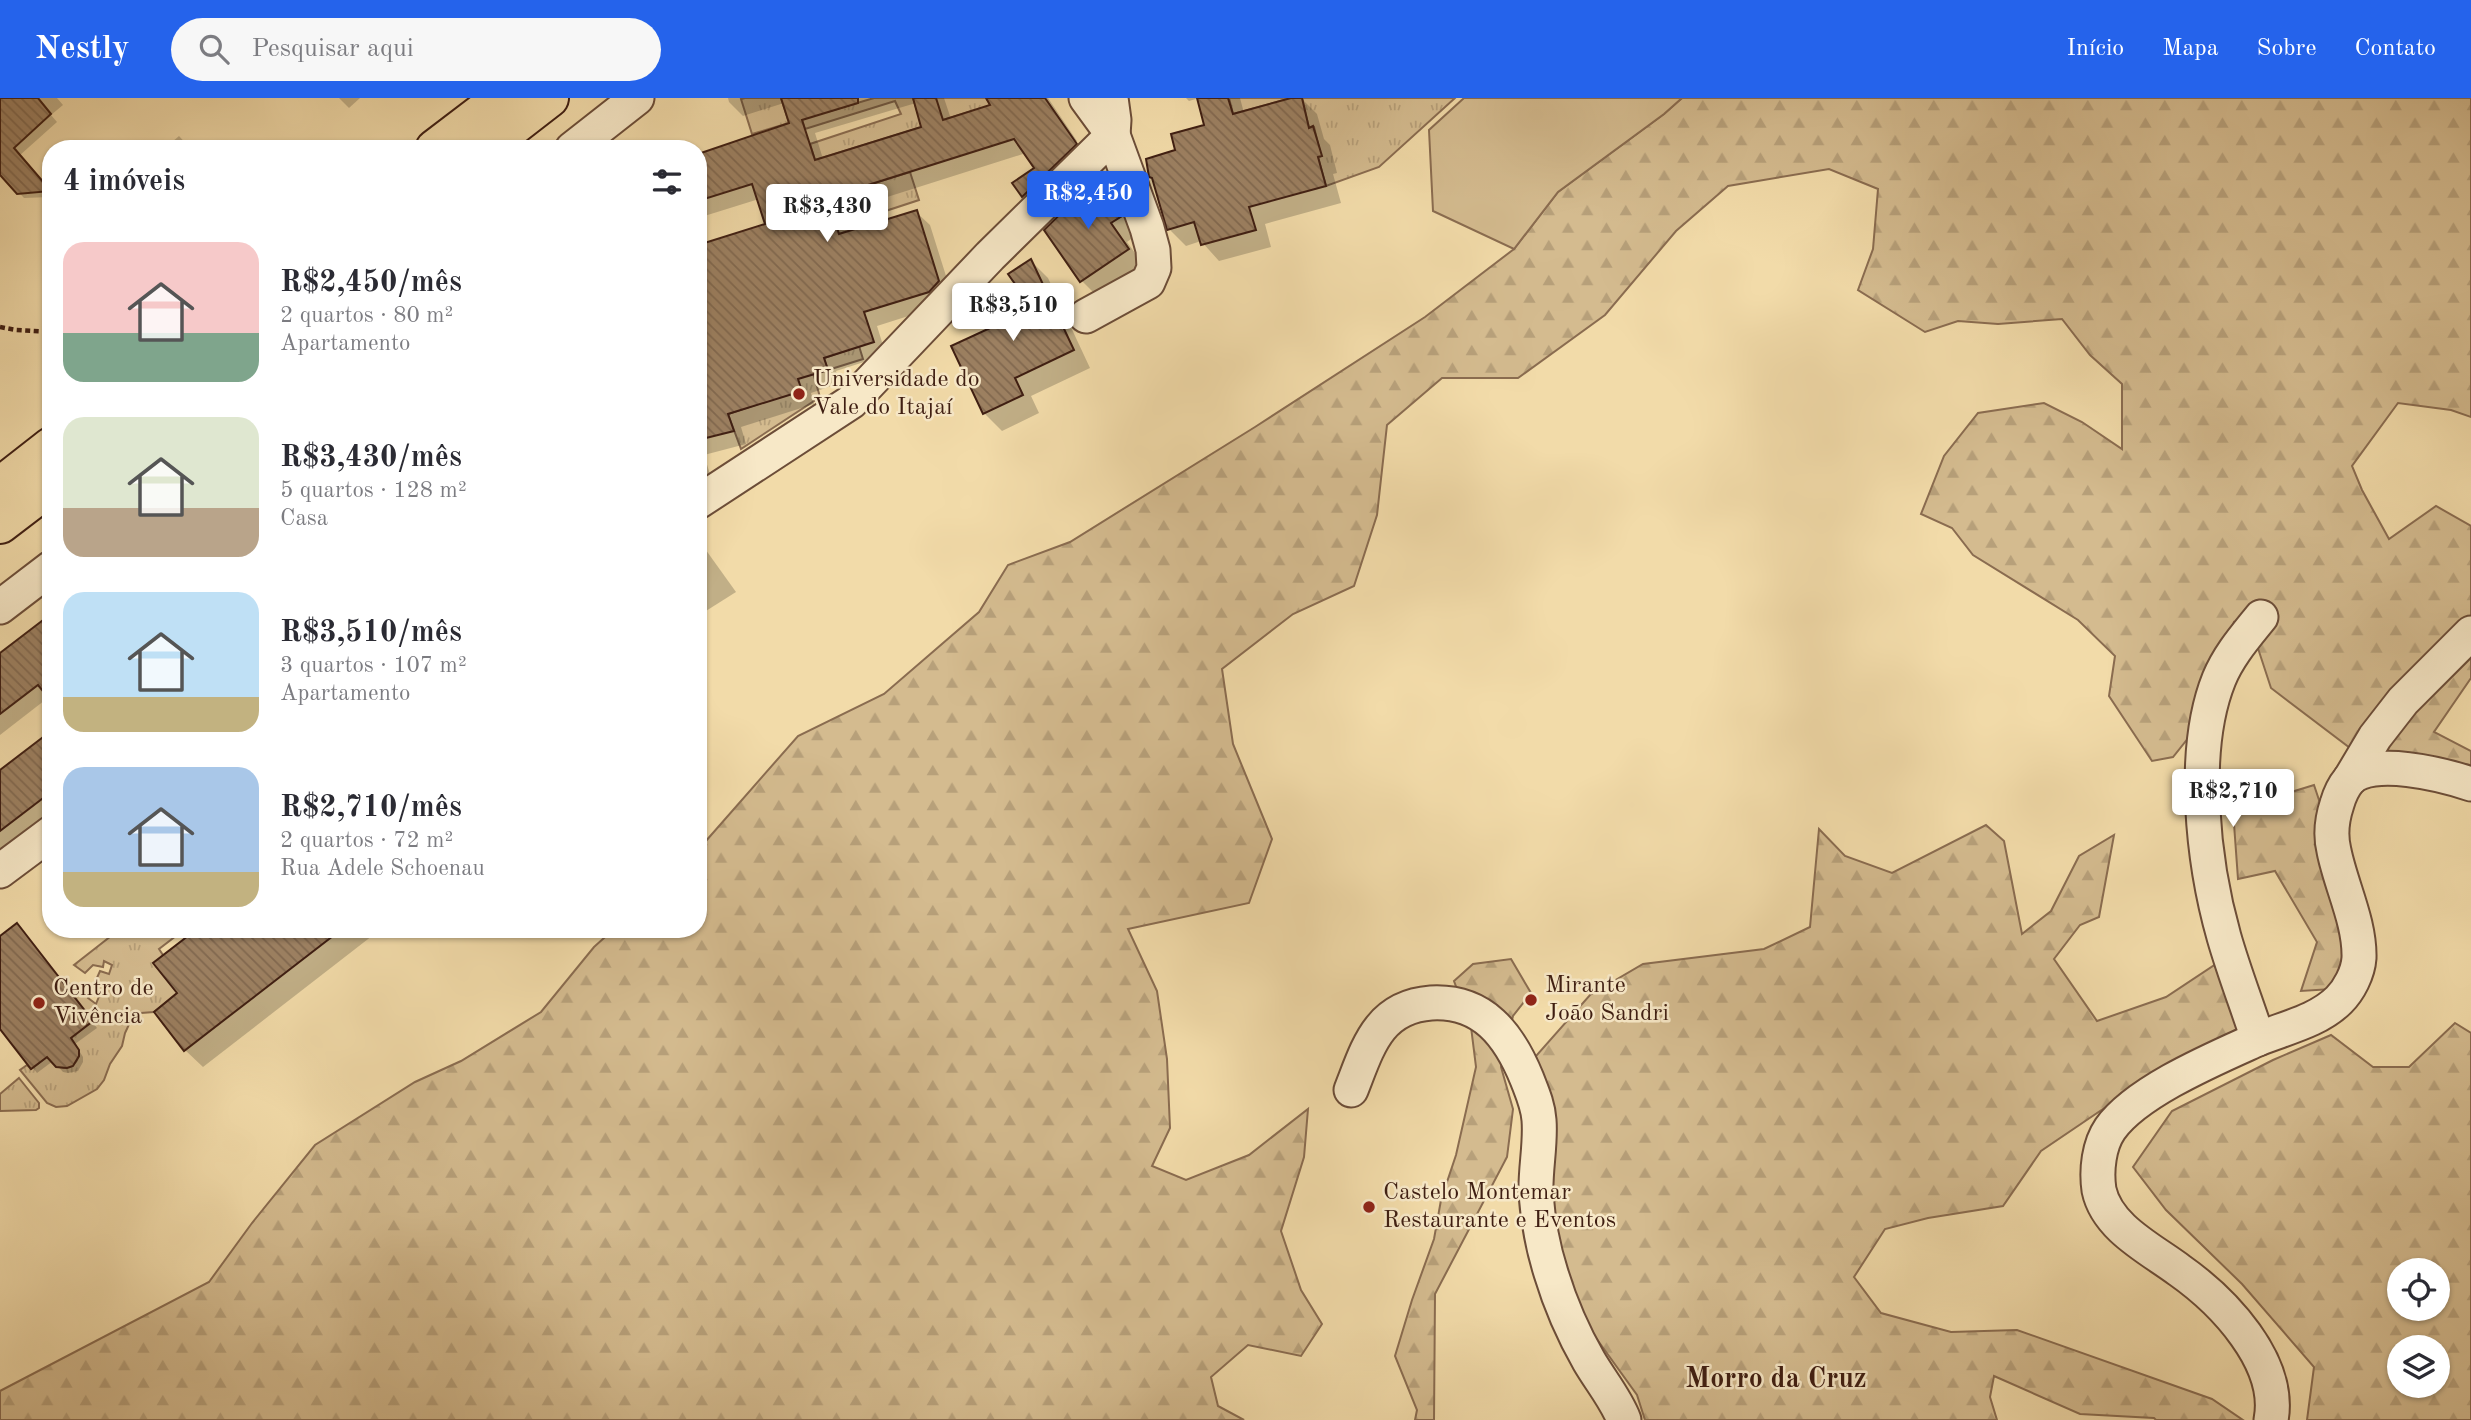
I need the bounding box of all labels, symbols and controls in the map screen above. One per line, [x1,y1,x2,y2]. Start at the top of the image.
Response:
search box [171,18,661,81]
icon: search [195,30,233,68]
text: Nestly [35,33,129,66]
text: Pesquisar aqui [251,36,414,62]
text: Início [2067,37,2124,61]
text: Mapa [2162,37,2219,61]
text: Sobre [2257,37,2316,61]
text: Contato [2354,37,2436,61]
icon: filters [648,163,686,201]
text: 4 imóveis [63,167,185,197]
pin: R$2,450 [1023,172,1153,231]
text: R$2,450 [1043,182,1133,205]
pin: R$3,430 [762,184,892,244]
text: R$3,430 [782,195,872,218]
text: R$2,450/mês [280,268,462,298]
icon: home [119,270,203,354]
pin: R$3,510 [948,284,1078,343]
text: R$3,510 [968,294,1058,317]
text: 2 quartos · 80 m² [280,304,453,327]
text: Apartamento [280,332,410,355]
place label: Universidade do Vale do Itajaí [813,368,980,420]
marker: Universidade do Vale do Itajaí [791,386,807,402]
text: R$3,430/mês [280,443,462,473]
icon: home [119,445,203,529]
text: 5 quartos · 128 m² [280,479,467,502]
text: Casa [280,507,328,530]
text: R$3,510/mês [280,618,462,648]
icon: home [119,620,203,704]
text: 3 quartos · 107 m² [280,654,467,677]
text: Apartamento [280,682,410,705]
pin: R$2,710 [2168,770,2298,829]
text: R$2,710 [2188,780,2278,803]
text: R$2,710/mês [280,793,462,823]
icon: home [119,795,203,879]
text: 2 quartos · 72 m² [280,829,453,852]
text: Rua Adele Schoenau [280,857,485,880]
place label: Mirante João Sandri [1545,974,1669,1026]
place label: Centro de Vivência [53,977,154,1029]
marker: Mirante João Sandri [1523,992,1539,1008]
marker: Centro de Vivência [31,995,47,1011]
place label: Castelo Montemar Restaurante e Eventos [1383,1181,1616,1233]
marker: Castelo Montemar Restaurante e Eventos [1361,1199,1377,1215]
map controls [2387,1258,2450,1398]
button: locate [2387,1258,2450,1321]
button: layers [2387,1335,2450,1398]
district label: Morro da Cruz [1685,1366,1867,1394]

